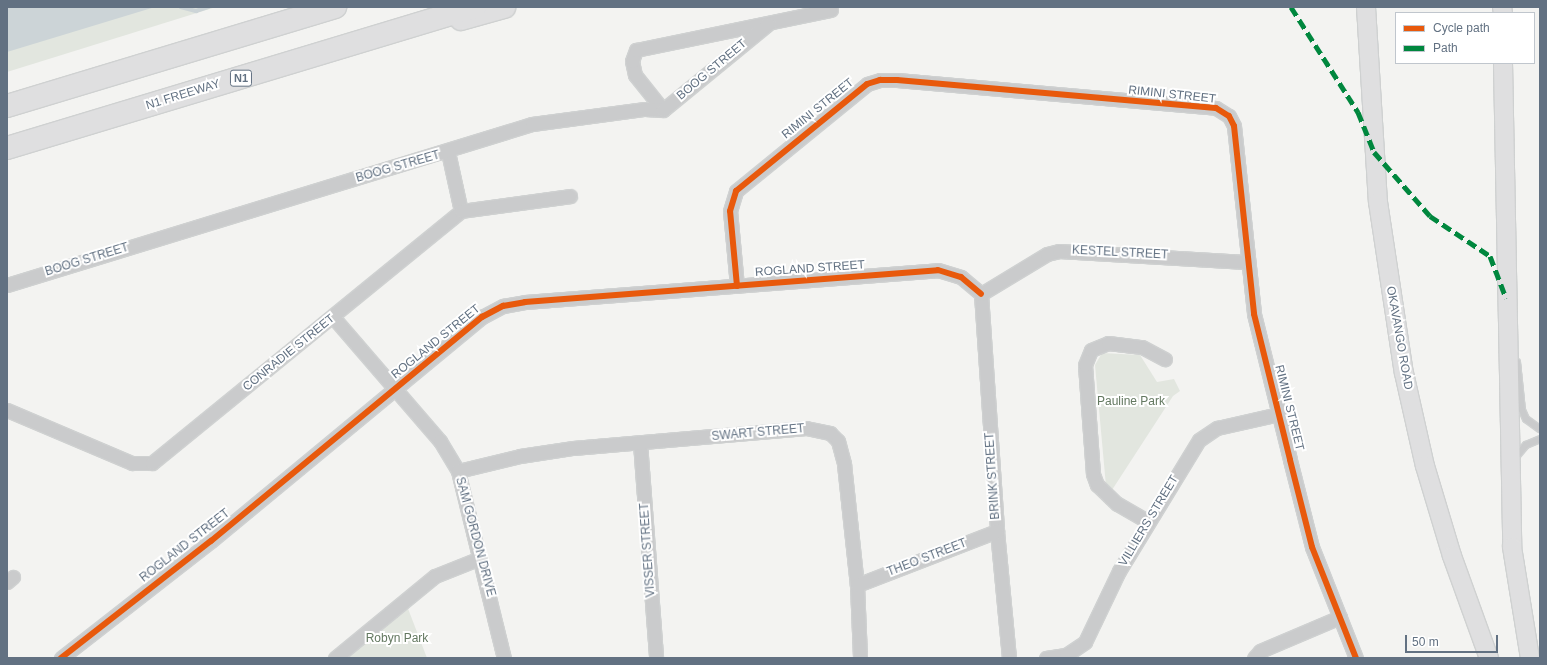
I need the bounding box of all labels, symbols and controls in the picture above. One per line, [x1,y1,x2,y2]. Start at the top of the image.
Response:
legend [1395,12,1535,64]
text: Cycle path [1433,21,1490,35]
street label: BOOG STREET [674,37,750,103]
text: Path [1433,41,1458,55]
road number: N1 [229,69,253,87]
street label: RIMINI STREET [779,76,857,142]
street label: N1 FREEWAY [144,77,222,113]
street label: RIMINI STREET [1127,83,1217,107]
street label: BOOG STREET [354,148,442,186]
street label: BOOG STREET [43,240,131,280]
street label: KESTEL STREET [1071,243,1169,263]
street label: ROGLAND STREET [755,258,865,280]
street label: OKAVANGO ROAD [1383,285,1415,391]
street label: ROGLAND STREET [389,302,483,382]
street label: CONRADIE STREET [240,312,338,394]
street label: RIMINI STREET [1271,364,1307,452]
park label: Pauline Park [1097,395,1165,409]
street label: SWART STREET [711,422,805,444]
street label: BRINK STREET [983,432,1003,520]
street label: VILLIERS STREET [1116,473,1182,569]
street label: SAM GORDON DRIVE [452,476,498,598]
street label: VISSER STREET [638,502,658,598]
street label: ROGLAND STREET [137,506,233,586]
street label: THEO STREET [885,536,969,580]
scale bar [1407,627,1500,653]
park label: Robyn Park [366,632,428,646]
text: 50 m [1412,635,1439,649]

